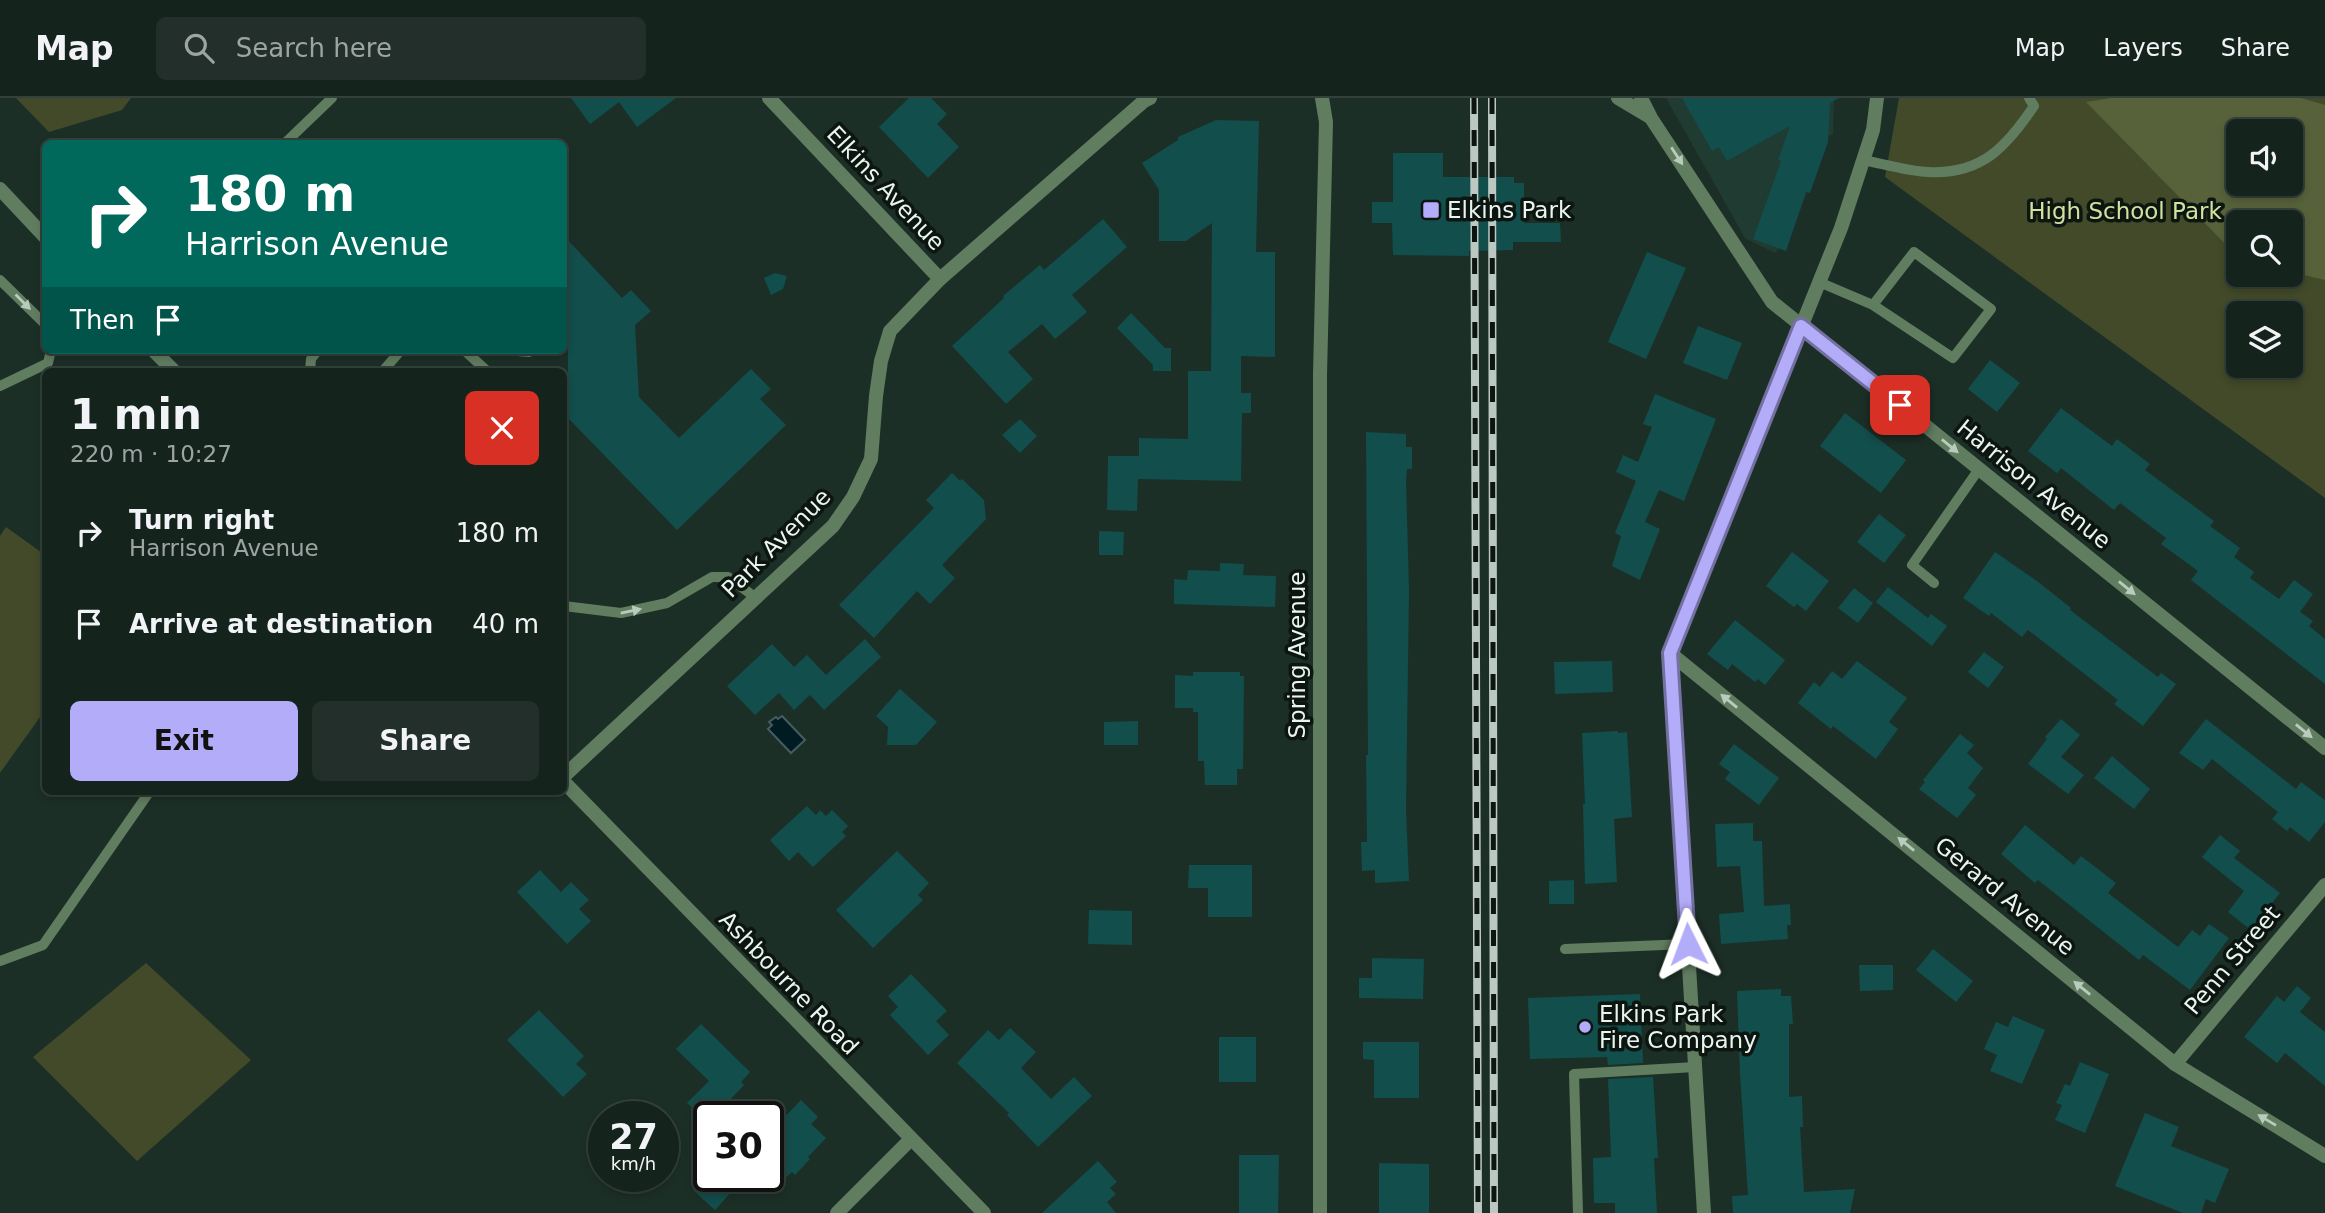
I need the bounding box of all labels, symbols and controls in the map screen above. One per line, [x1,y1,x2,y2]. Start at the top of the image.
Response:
search box [156,17,646,80]
text: Map [35,29,114,68]
icon: search [180,29,218,67]
text: Search here [236,33,392,63]
text: Map [2015,34,2065,62]
text: Layers [2103,34,2183,62]
text: Share [2221,34,2290,62]
map controls [2226,119,2303,378]
button: sound [2226,119,2303,196]
street label: Elkins Avenue [822,121,950,255]
one-way arrow [1670,147,1684,165]
text: 180 m [185,166,355,223]
icon: right [70,168,161,259]
place label: Elkins Park [1447,197,1572,223]
park label: High School Park [2028,198,2222,224]
marker: Elkins Park [1421,200,1441,220]
button: search [2226,210,2303,287]
text: Harrison Avenue [185,225,449,263]
one-way arrow [14,294,31,311]
icon: arrive [149,301,187,339]
button: layers [2226,301,2303,378]
text: Then [70,305,135,335]
pin [1870,375,1930,435]
icon: arrive [1881,386,1919,424]
text: 1 min [70,390,202,439]
button: close [465,391,539,465]
street label: Harrison Avenue [1952,414,2116,554]
one-way arrow [1941,438,1959,452]
text: 220 m · 10:27 [70,441,232,467]
street label: Park Avenue [716,483,836,603]
text: Turn right [129,505,274,535]
icon: right [70,514,108,552]
text: 180 m [456,518,539,548]
text: Harrison Avenue [129,535,319,561]
street label: Spring Avenue [1284,572,1310,739]
one-way arrow [2118,581,2136,596]
icon: arrive [70,605,108,643]
one-way arrow [620,605,642,616]
text: Arrive at destination [129,609,433,639]
text: 40 m [472,609,539,639]
one-way arrow [1721,693,1739,708]
button: Exit [70,701,298,781]
button: Share [312,701,539,781]
one-way arrow [2296,723,2313,738]
street label: Gerard Avenue [1930,832,2080,960]
one-way arrow [1897,837,1915,852]
street label: Penn Street [2179,900,2285,1020]
street label: Ashbourne Road [714,906,864,1060]
position arrow [1651,907,1725,981]
one-way arrow [2074,981,2091,996]
place label: Elkins Park Fire Company [1599,1001,1757,1053]
marker: Elkins Park Fire Company [1577,1019,1593,1035]
speed limit sign: 30 [693,1101,784,1192]
one-way arrow [2257,1114,2276,1127]
text: 27 [609,1117,658,1157]
text: km/h [611,1153,656,1174]

